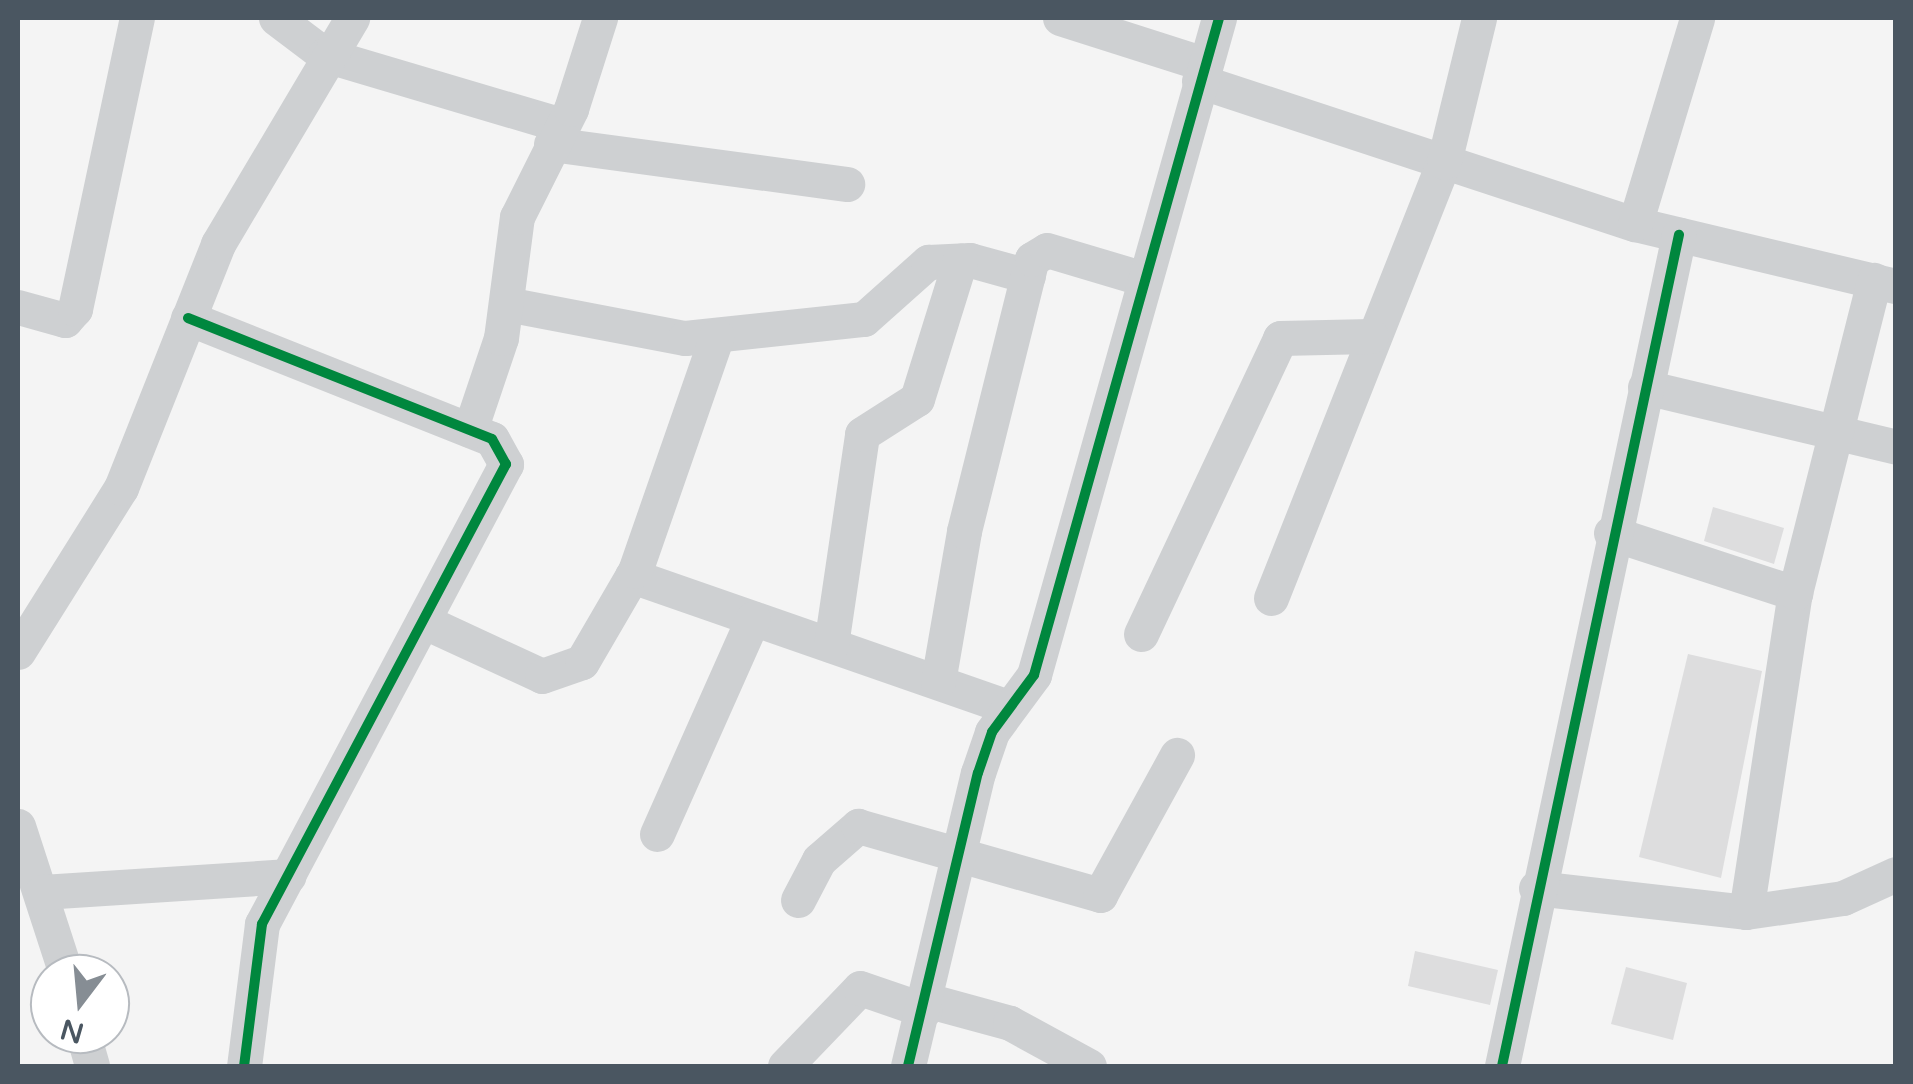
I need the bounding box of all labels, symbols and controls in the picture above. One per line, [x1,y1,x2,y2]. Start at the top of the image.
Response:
north arrow [30,954,130,1054]
text: N [57,1011,88,1050]

